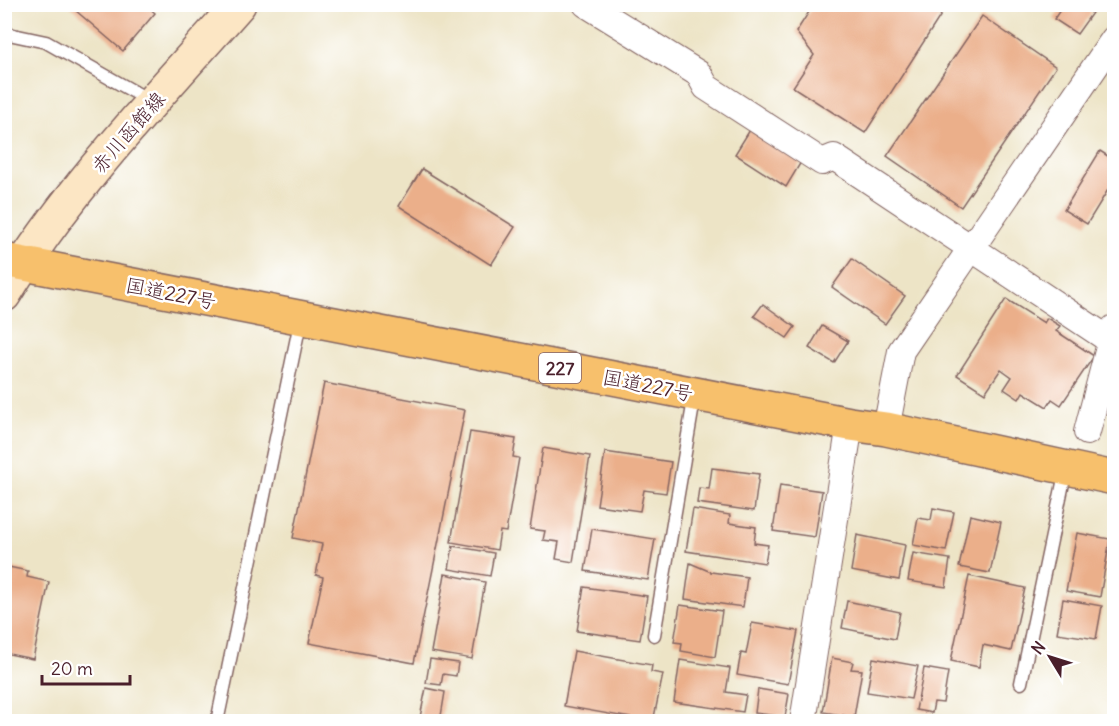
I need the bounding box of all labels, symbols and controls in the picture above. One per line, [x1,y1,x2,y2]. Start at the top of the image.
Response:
street label: 赤川函館線 [86,86,170,178]
street label: 国道227号 [124,272,218,314]
road number: 227 [539,353,581,383]
street label: 国道227号 [601,364,695,406]
north arrow [1020,627,1080,687]
text: N [1027,637,1049,658]
scale bar [42,648,130,686]
text: 20 m [51,657,93,680]

